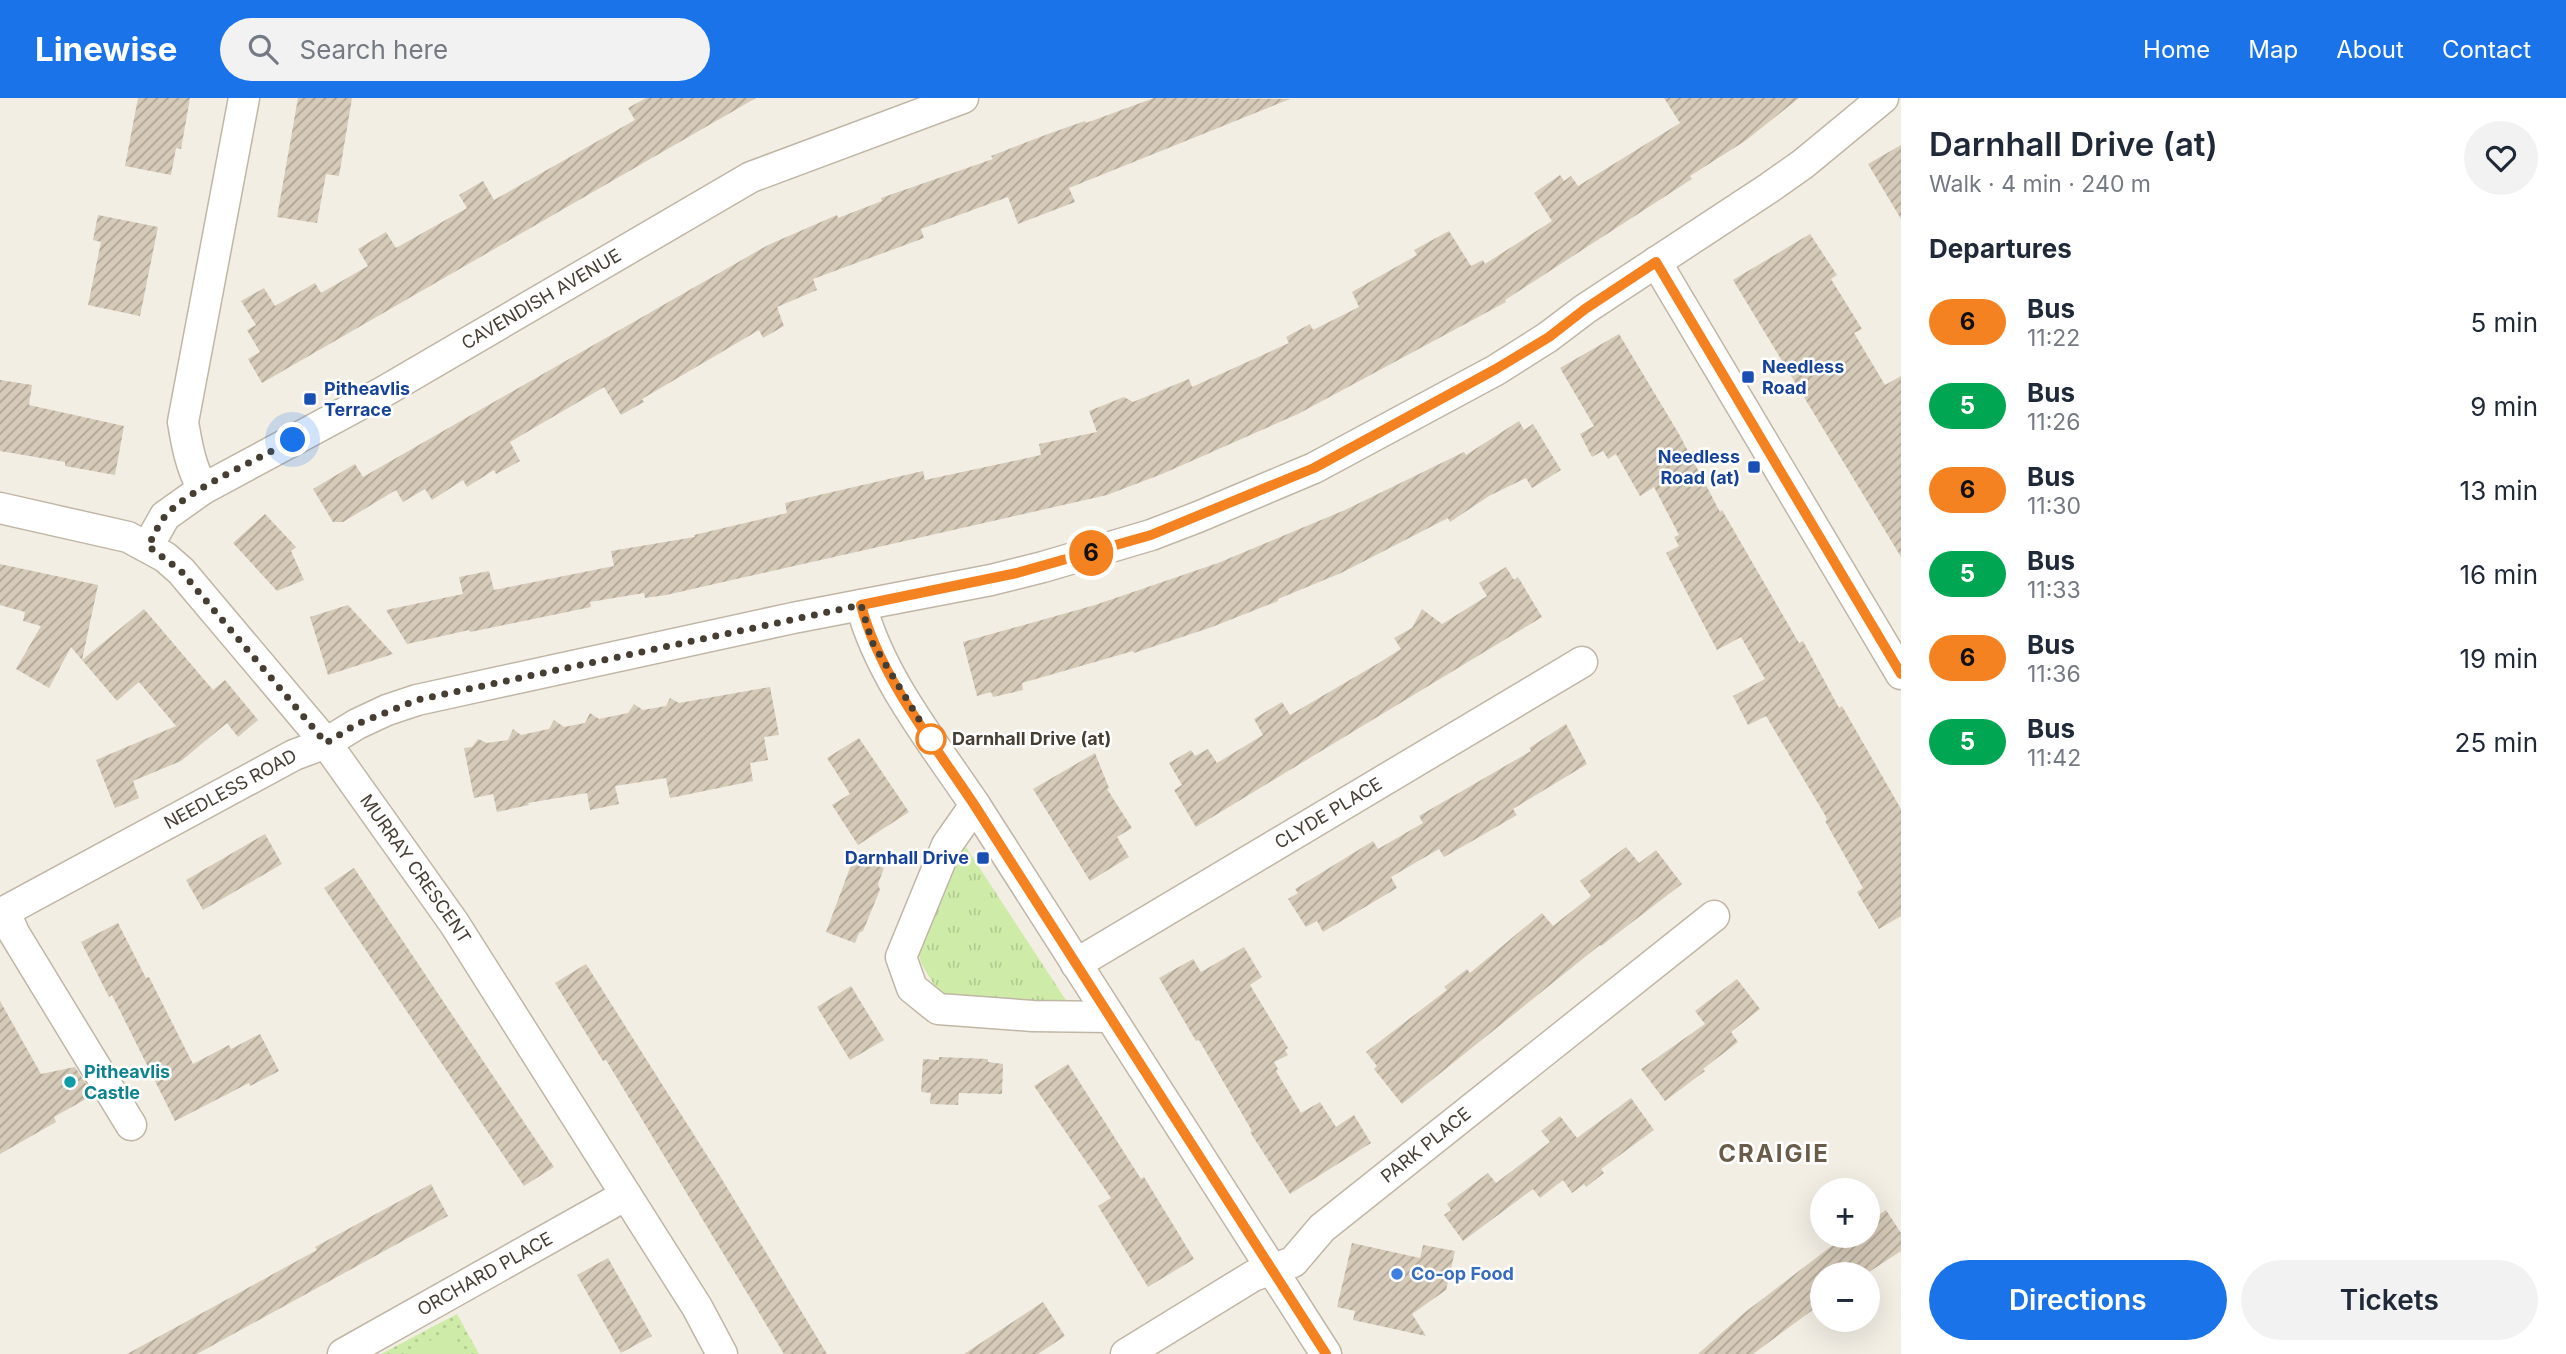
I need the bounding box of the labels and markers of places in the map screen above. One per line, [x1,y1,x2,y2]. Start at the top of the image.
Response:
place label: Needless Road [1762,356,1844,398]
marker: Needless Road [1740,369,1756,385]
place label: Pitheavlis Terrace [324,378,410,420]
marker: Pitheavlis Terrace [302,391,318,407]
place label: Needless Road (at) [1658,446,1740,488]
marker: Needless Road (at) [1746,459,1762,475]
marker: Darnhall Drive (at) [916,724,946,754]
place label: Darnhall Drive (at) [952,728,1111,749]
place label: Darnhall Drive [845,847,969,868]
marker: Darnhall Drive [975,850,991,866]
place label: Pitheavlis Castle [84,1061,170,1103]
marker: Pitheavlis Castle [62,1074,78,1090]
place label: Co-op Food [1411,1263,1514,1284]
marker: Co-op Food [1389,1266,1405,1282]

